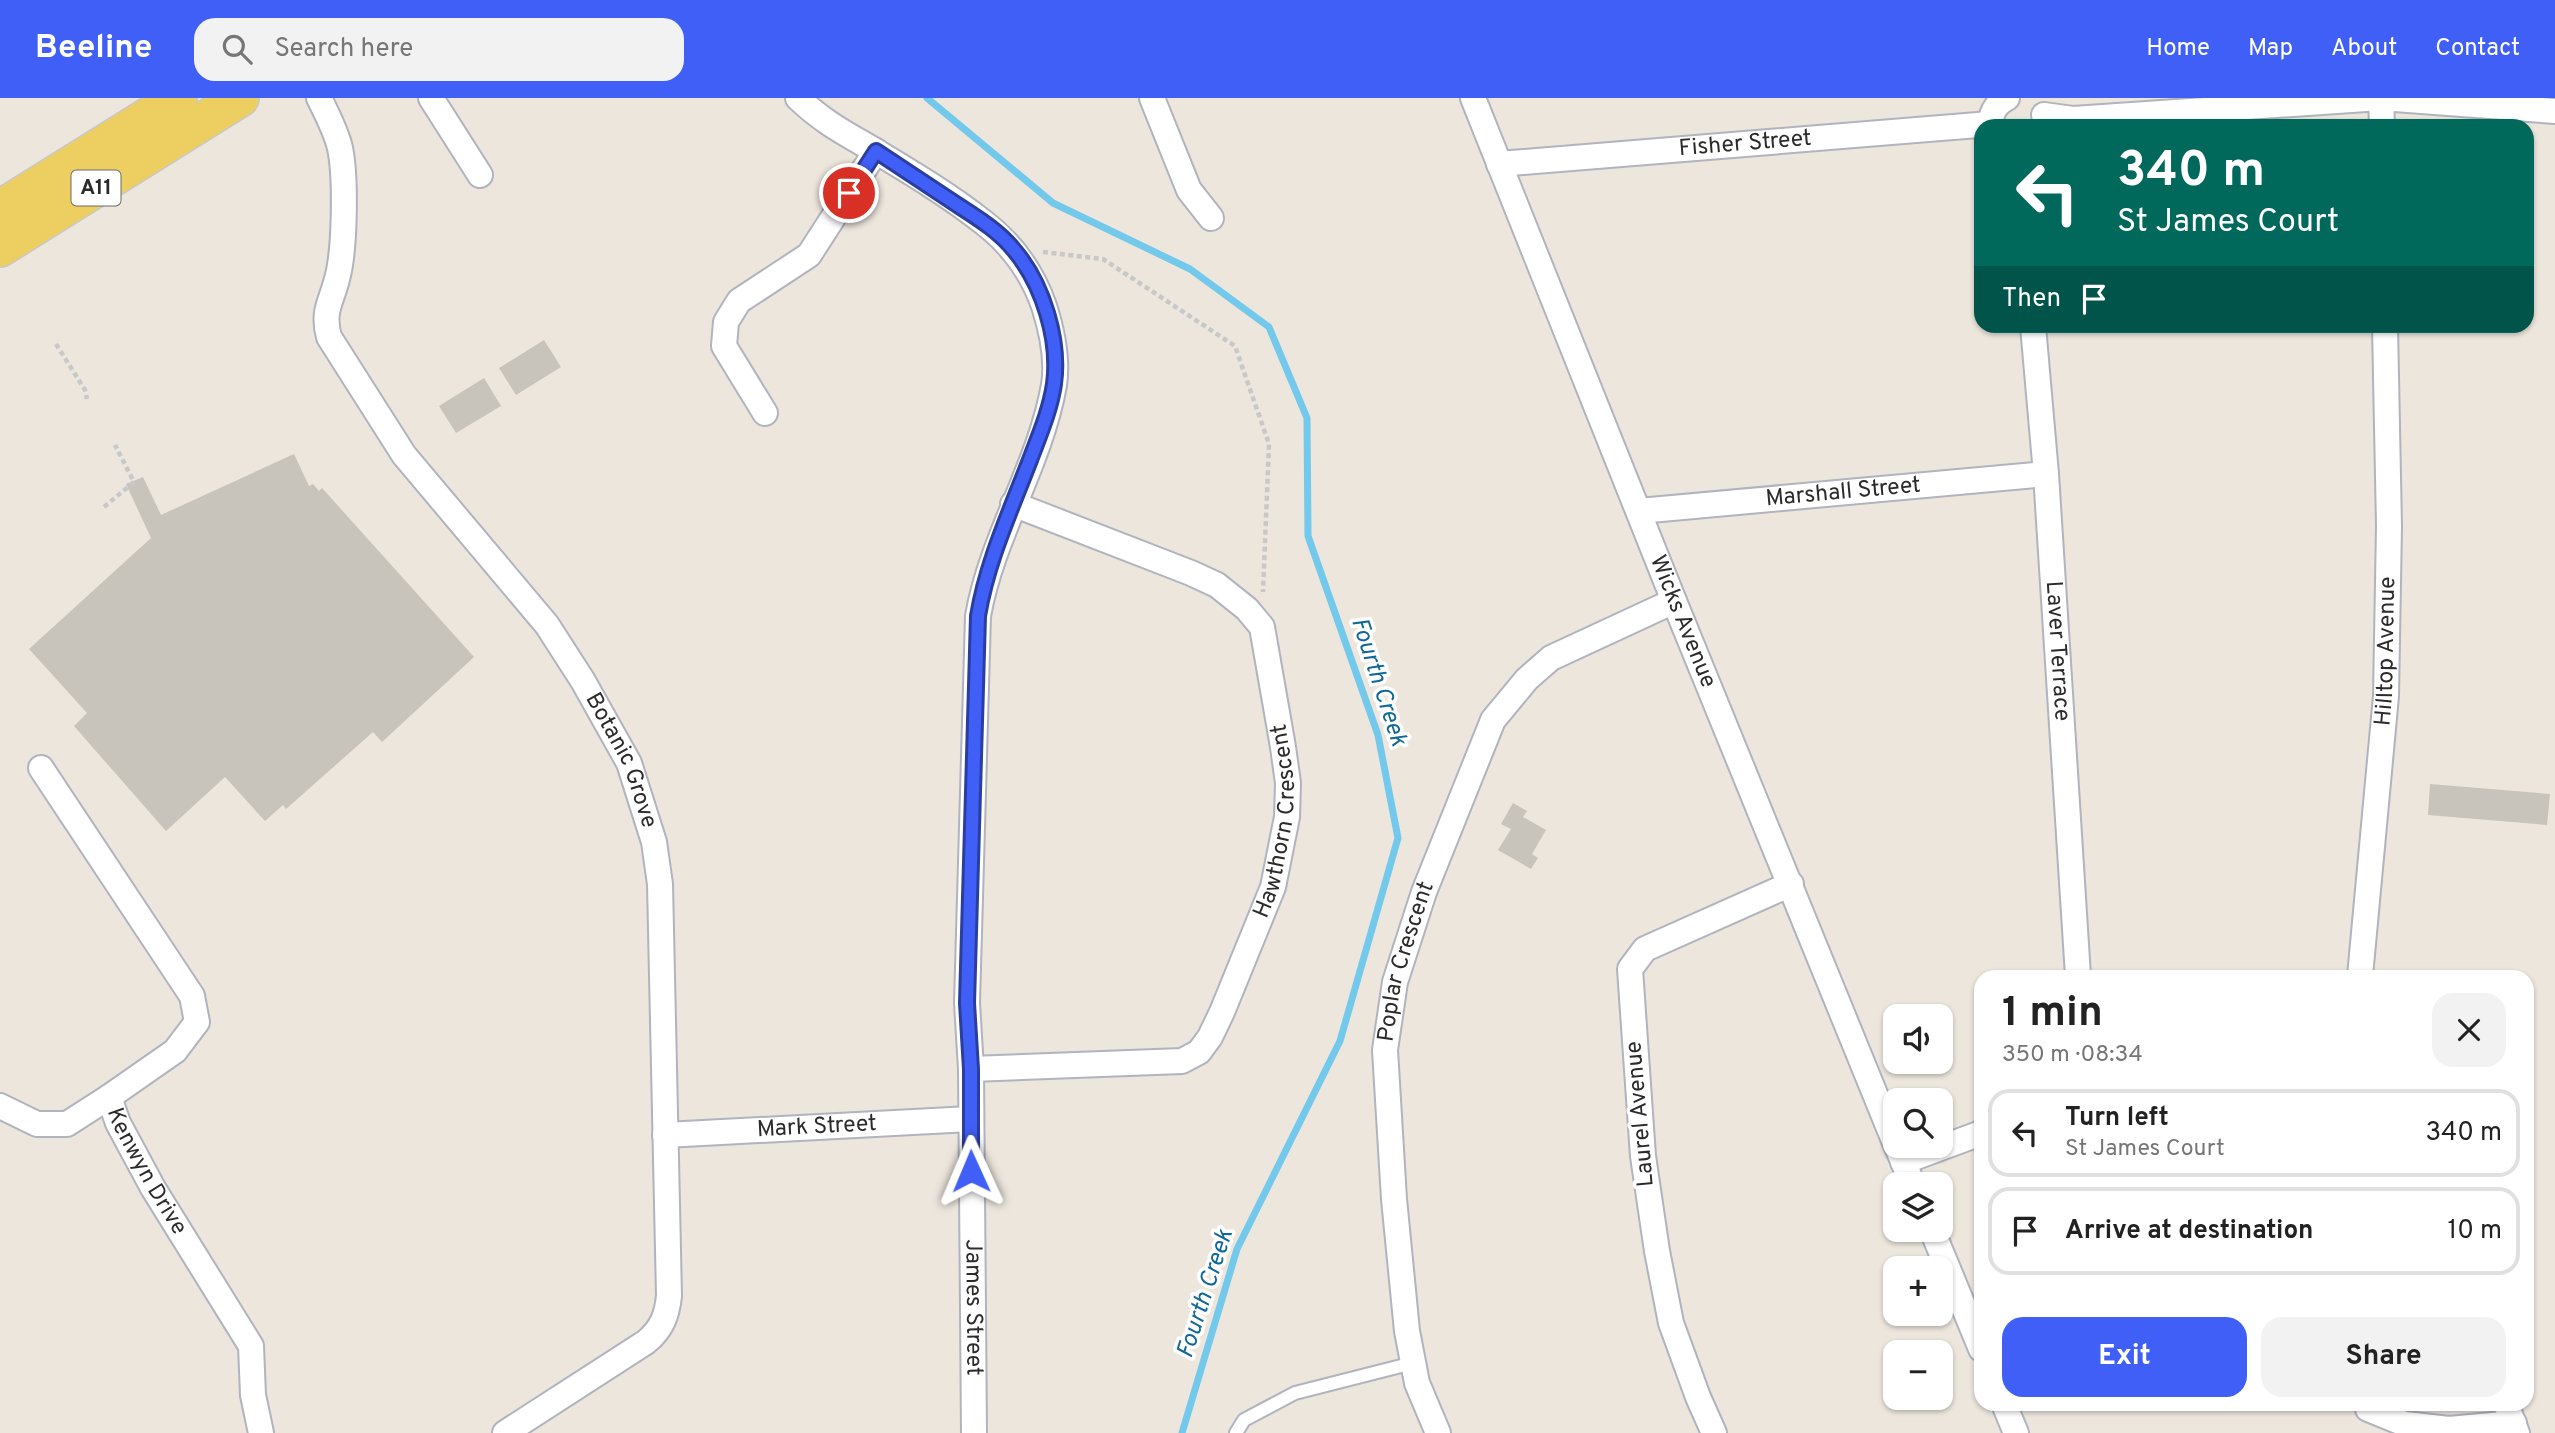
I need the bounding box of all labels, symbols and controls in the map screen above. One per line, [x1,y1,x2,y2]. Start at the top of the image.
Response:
search box [194,18,684,81]
text: Beeline [35,28,152,70]
icon: search [218,30,256,68]
text: Search here [274,33,413,66]
text: Home [2146,34,2210,64]
text: Map [2248,34,2293,64]
text: About [2331,34,2397,64]
text: Contact [2435,34,2520,64]
street label: Fisher Street [1678,124,1813,164]
text: 340 m [2117,142,2265,204]
icon: left [2002,147,2093,238]
pin [819,163,879,223]
road number: A11 [72,170,120,206]
icon: arrive [830,174,868,212]
text: St James Court [2117,203,2339,243]
icon: arrive [2075,280,2113,318]
text: Then [2002,283,2061,316]
street label: Marshall Street [1764,471,1922,514]
street label: Wicks Avenue [1643,551,1722,692]
street label: Hilltop Avenue [2369,576,2403,727]
street label: Laver Terrace [2038,580,2076,722]
water label: Fourth Creek [1343,614,1413,751]
street label: Botanic Grove [578,688,663,832]
street label: Hawthorn Crescent [1247,722,1303,922]
street label: Poplar Crescent [1372,877,1441,1044]
text: 1 min [2002,988,2103,1041]
button: close [2432,993,2506,1067]
map controls [1883,1004,1953,1410]
button: sound [1883,1004,1953,1074]
street label: Laurel Avenue [1620,1040,1662,1188]
text: 350 m · 08:34 [2002,1041,2143,1070]
button: search [1883,1088,1953,1158]
text: Turn left [2065,1102,2169,1135]
street label: Kenwyn Drive [99,1104,193,1240]
street label: Mark Street [756,1109,877,1145]
icon: left [2006,1114,2044,1152]
text: 340 m [2425,1117,2502,1150]
position arrow [934,1134,1008,1208]
text: St James Court [2065,1135,2225,1164]
button: layers [1883,1172,1953,1242]
icon: arrive [2006,1212,2044,1250]
text: Arrive at destination [2065,1215,2313,1248]
text: 10 m [2447,1215,2502,1248]
water label: Fourth Creek [1171,1225,1241,1362]
street label: James Street [958,1239,988,1376]
button: + [1883,1256,1953,1326]
button: Exit [2002,1317,2247,1397]
button: Share [2261,1317,2506,1397]
button: − [1883,1340,1953,1410]

